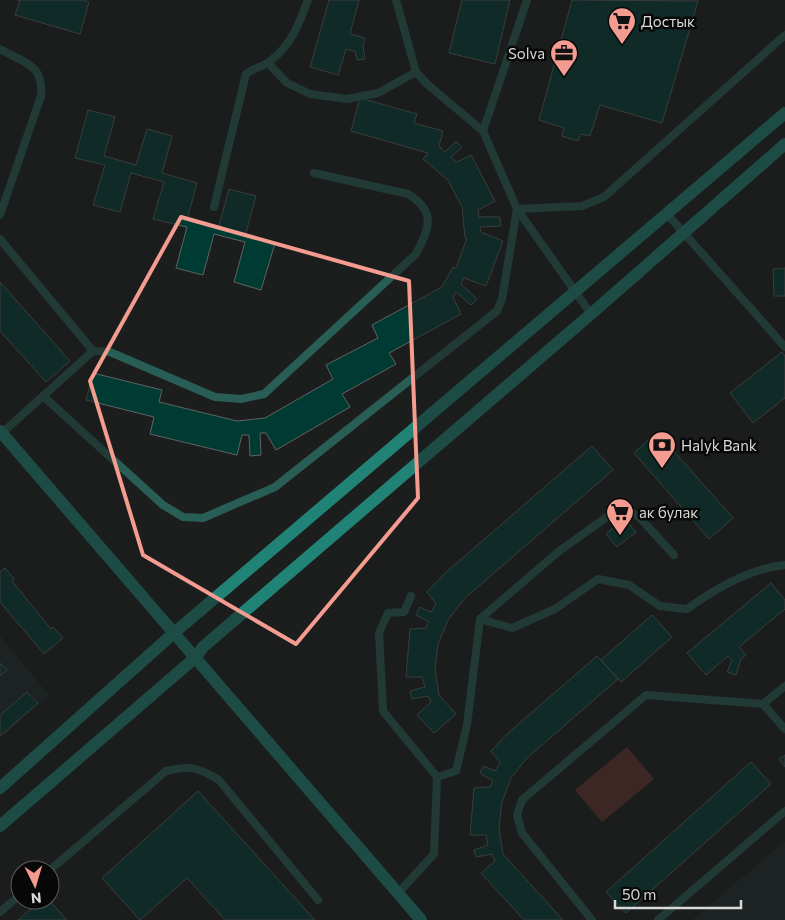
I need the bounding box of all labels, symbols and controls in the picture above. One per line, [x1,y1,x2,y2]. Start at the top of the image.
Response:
supermarket icon: Достык [607,6,637,45]
place label: Достык [641,12,695,30]
office icon: Solva [549,38,579,77]
place label: Solva [508,44,545,62]
bank icon: Halyk Bank [647,430,677,469]
place label: Halyk Bank [681,436,757,454]
supermarket icon: ак булак [605,497,635,536]
place label: ак булак [639,503,698,521]
north arrow [10,860,60,910]
scale bar [615,878,741,910]
text: 50 m [622,885,656,903]
text: N [30,890,42,907]

